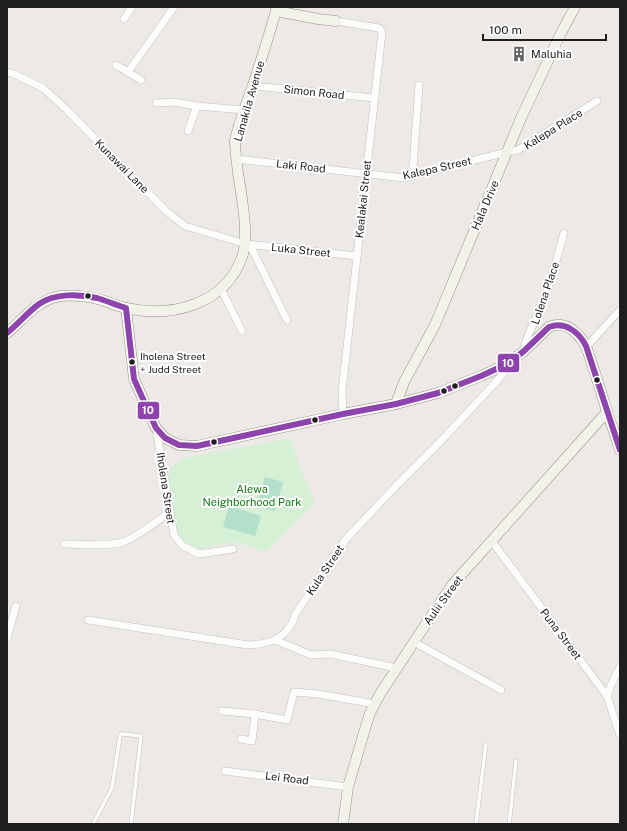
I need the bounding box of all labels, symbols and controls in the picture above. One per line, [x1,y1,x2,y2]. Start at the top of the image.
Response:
scale bar [483,16,606,42]
text: 100 m [489,23,522,37]
building icon: Maluhia [510,45,528,63]
place label: Maluhia [531,48,572,60]
street label: Lanakila Avenue [232,59,266,143]
street label: Simon Road [283,83,345,101]
street label: Kalepa Place [522,106,584,152]
street label: Kunawai Lane [93,137,151,195]
street label: Kalepa Street [401,154,473,182]
street label: Laki Road [276,157,326,175]
street label: Kealakai Street [353,159,373,239]
street label: Hala Drive [469,178,501,232]
street label: Luka Street [271,241,331,259]
street label: Lolena Place [529,260,561,326]
unlabelled marker [83,291,93,301]
place label: Iholena Street + Judd Street [140,350,206,375]
line badge: 10 [497,353,520,373]
marker: Iholena Street + Judd Street [127,357,137,367]
text: 10 [502,357,514,369]
unlabelled marker [592,375,602,385]
unlabelled marker [450,381,460,391]
unlabelled marker [439,386,449,396]
line badge: 10 [137,401,160,420]
text: 10 [142,404,154,416]
unlabelled marker [310,415,320,425]
unlabelled marker [209,437,219,447]
street label: Iholena Street [154,451,178,525]
park label: Alewa Neighborhood Park [203,483,301,508]
street label: Kula Street [304,543,346,597]
street label: Aulii Street [421,573,465,627]
street label: Puna Street [538,606,584,662]
street label: Lei Road [265,769,309,787]

